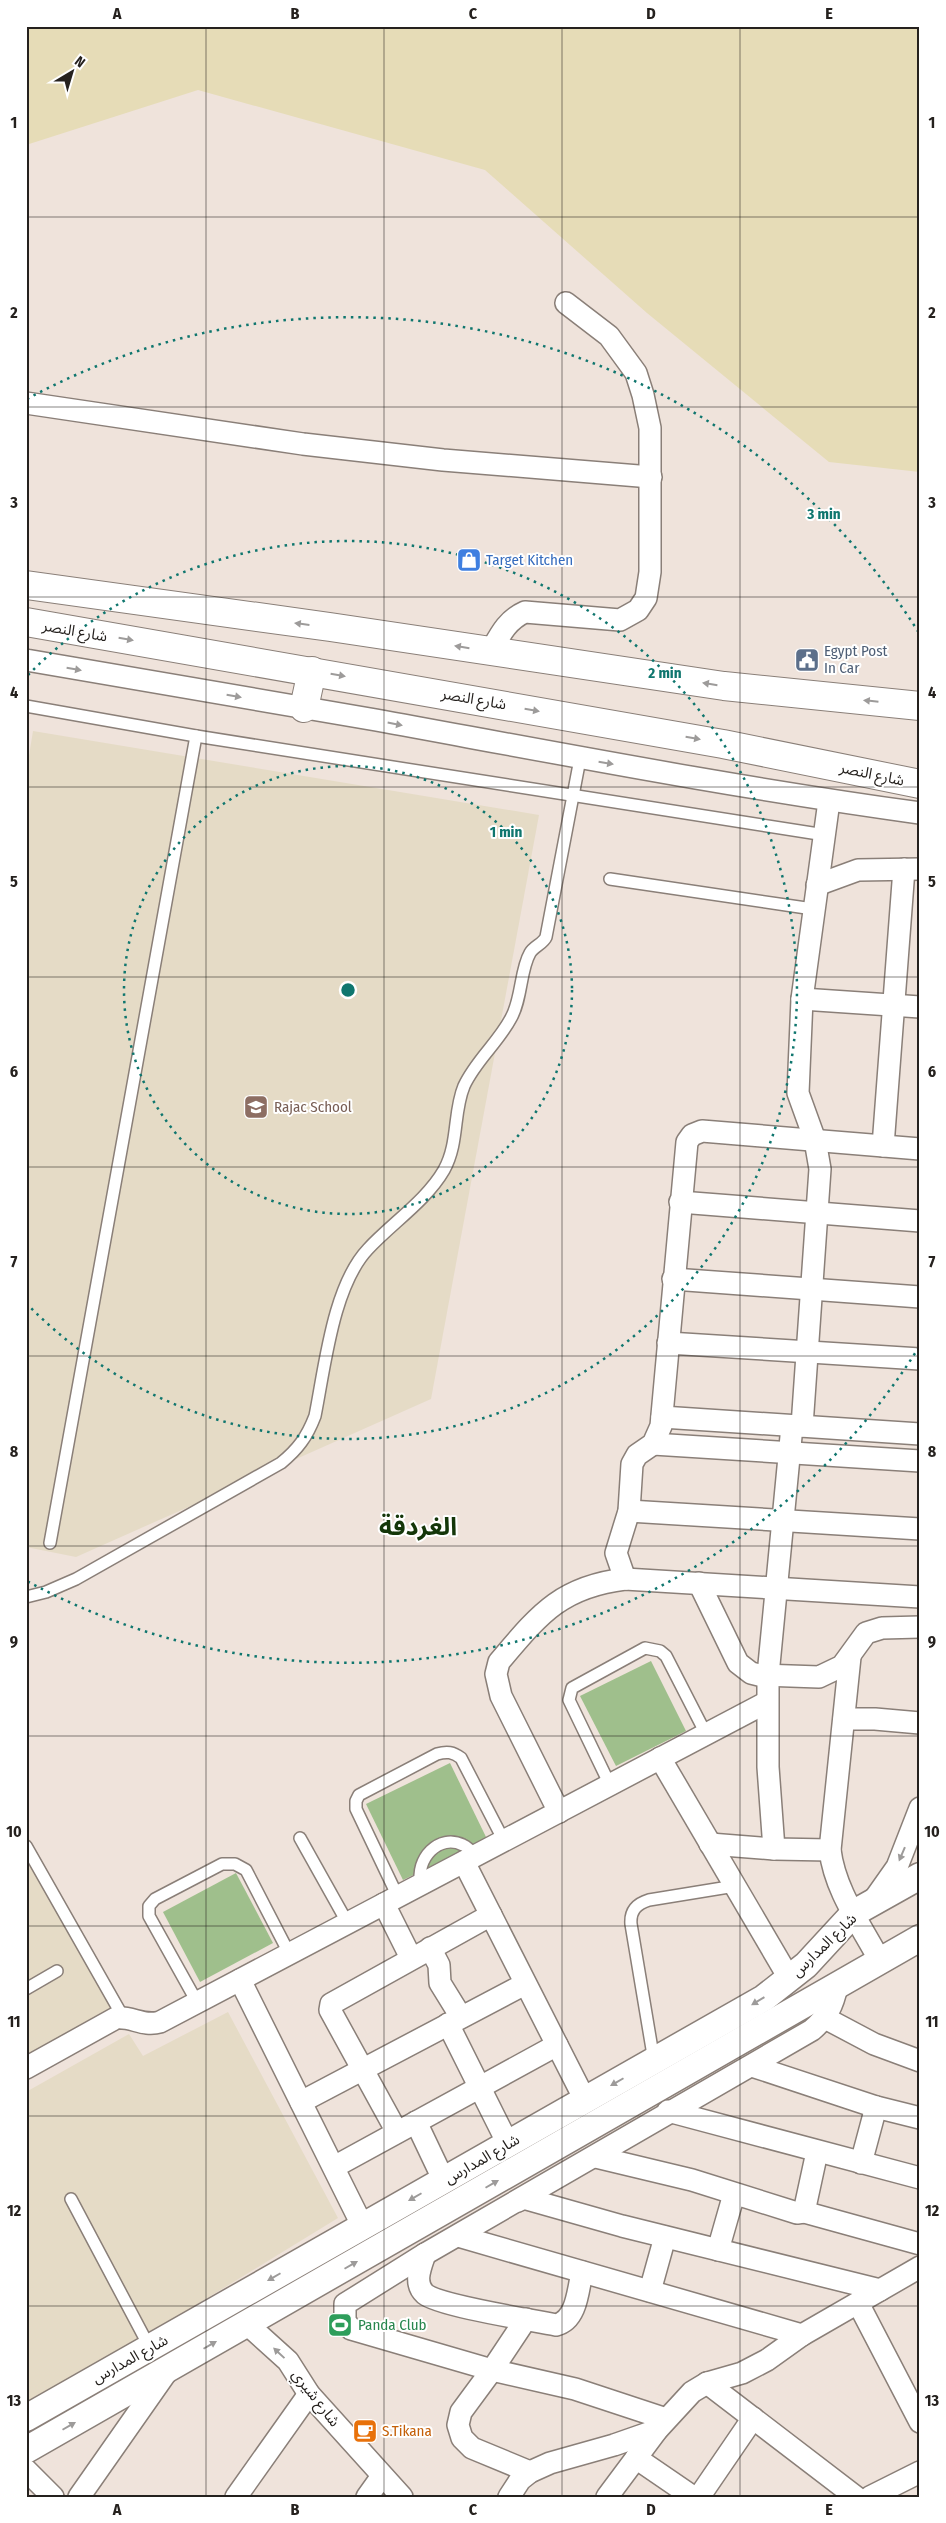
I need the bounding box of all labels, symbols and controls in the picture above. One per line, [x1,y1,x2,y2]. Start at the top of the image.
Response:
text: A [112,4,122,23]
text: B [291,4,300,23]
text: C [469,4,478,23]
text: D [646,4,656,23]
text: E [825,4,833,23]
north arrow [48,48,98,98]
text: N [71,53,88,71]
text: 1 [11,113,17,132]
text: 1 [929,113,935,132]
text: 2 [9,303,18,322]
text: 2 [927,303,936,322]
text: 3 [9,493,18,512]
text: 3 [927,493,936,512]
text: 3 min [806,505,841,523]
shop icon: Target Kitchen [456,547,482,573]
place label: Target Kitchen [486,551,573,569]
street label: شارع النصر [40,616,109,649]
one-way arrow [293,620,309,628]
one-way arrow [118,636,134,644]
place label: Egypt Post In Car [824,642,888,677]
one-way arrow [454,643,470,651]
public building icon: Egypt Post In Car [794,647,820,673]
text: 2 min [647,664,682,682]
one-way arrow [67,665,83,673]
one-way arrow [330,672,346,680]
one-way arrow [701,679,717,687]
text: 4 [10,683,18,702]
text: 4 [928,683,936,702]
street label: شارع النصر [439,684,508,717]
one-way arrow [227,692,243,700]
one-way arrow [863,697,879,705]
one-way arrow [525,706,541,714]
one-way arrow [387,720,402,728]
one-way arrow [685,735,701,743]
street label: شارع النصر [836,758,906,793]
one-way arrow [598,760,614,768]
text: 1 min [490,823,522,841]
text: 5 [10,872,18,891]
text: 5 [928,872,936,891]
centre of rings [339,981,357,999]
text: 6 [10,1062,18,1081]
text: 6 [928,1062,936,1081]
school or university icon: Rajac School [243,1094,269,1120]
place label: Rajac School [274,1098,352,1116]
text: 7 [11,1252,18,1271]
text: 7 [929,1252,936,1271]
text: 8 [10,1442,19,1461]
text: 8 [928,1442,937,1461]
district label: الغردقة [379,1512,457,1542]
text: 9 [10,1632,18,1651]
text: 9 [928,1632,936,1651]
text: 10 [6,1822,22,1841]
text: 10 [924,1822,940,1841]
one-way arrow [898,1847,906,1861]
street label: شارع المدارس [788,1909,863,1983]
one-way arrow [752,1997,765,2006]
text: 11 [7,2012,21,2031]
text: 11 [925,2012,939,2031]
one-way arrow [610,2078,625,2086]
street label: شارع المدارس [441,2130,524,2190]
one-way arrow [486,2180,499,2189]
one-way arrow [408,2193,423,2201]
text: 12 [7,2201,22,2220]
text: 12 [925,2201,940,2220]
one-way arrow [344,2261,358,2269]
one-way arrow [267,2273,281,2282]
sports icon: Panda Club [327,2312,353,2338]
place label: Panda Club [358,2316,427,2334]
street label: شارع المدارس [89,2331,173,2390]
one-way arrow [203,2341,216,2350]
one-way arrow [274,2347,286,2359]
street label: شارع شيري [286,2366,344,2432]
text: 13 [7,2391,22,2410]
text: 13 [925,2391,940,2410]
cafe icon: S.Tikana [352,2418,378,2444]
one-way arrow [62,2421,75,2430]
place label: S.Tikana [382,2422,432,2440]
text: A [112,2500,122,2519]
text: B [291,2500,300,2519]
text: C [469,2500,478,2519]
text: D [646,2500,656,2519]
text: E [825,2500,833,2519]

